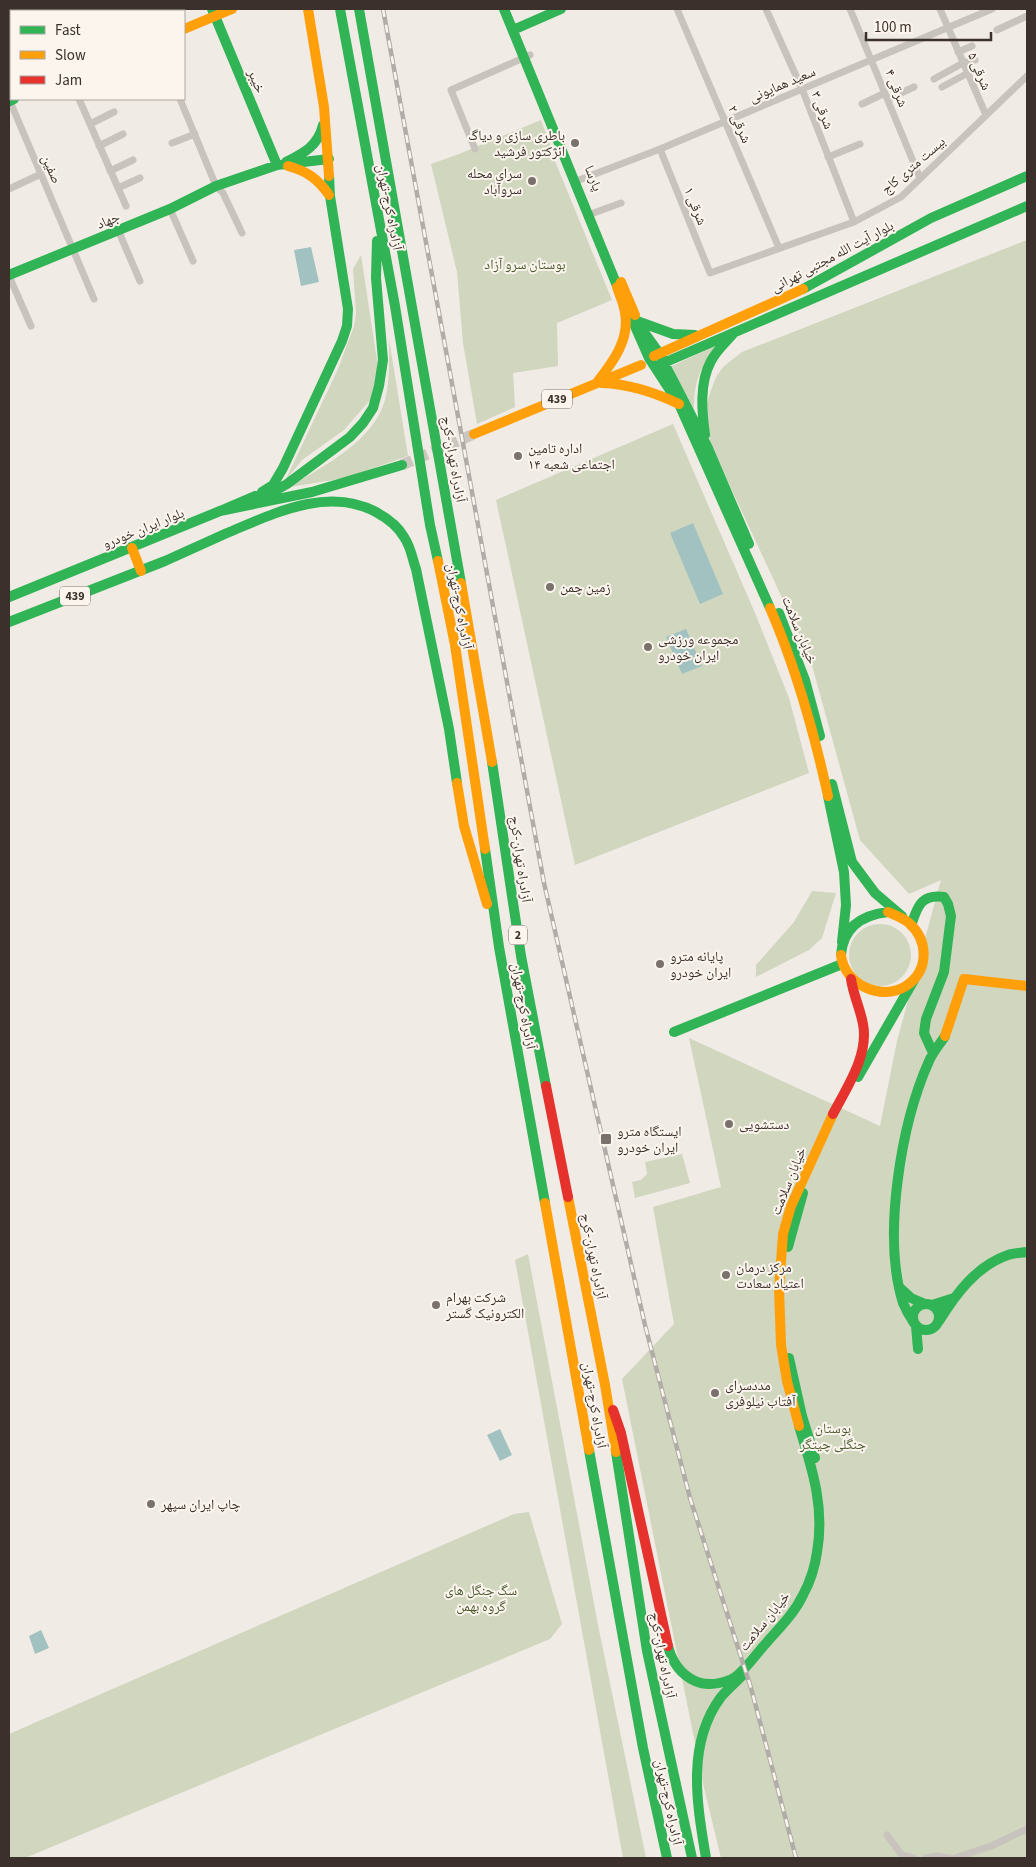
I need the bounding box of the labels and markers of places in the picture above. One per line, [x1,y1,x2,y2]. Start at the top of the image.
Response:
place label: باطری سازی و دیاگ انژکتور فرشید [468,126,565,162]
marker: باطری سازی و دیاگ انژکتور فرشید [569,137,581,149]
place label: سرای محله سروآباد [467,164,522,200]
marker: سرای محله سروآباد [526,175,538,187]
place label: اداره تامین اجتماعی شعبه ۱۴ [528,439,615,475]
marker: اداره تامین اجتماعی شعبه ۱۴ [512,450,524,462]
place label: زمین چمن [560,578,611,598]
marker: زمین چمن [544,581,556,593]
place label: مجموعه ورزشی ایران خودرو [658,630,738,666]
marker: مجموعه ورزشی ایران خودرو [642,641,654,653]
place label: پایانه مترو ایران خودرو [670,947,731,983]
marker: پایانه مترو ایران خودرو [654,958,666,970]
place label: دستشویی [739,1115,790,1135]
marker: دستشویی [723,1118,735,1130]
place label: ایستگاه مترو ایران خودرو [617,1122,682,1158]
marker: ایستگاه مترو ایران خودرو [599,1132,613,1146]
place label: مرکز درمان اعتیاد سعادت [736,1258,804,1294]
marker: مرکز درمان اعتیاد سعادت [720,1269,732,1281]
place label: شرکت بهرام الکترونیک گستر [445,1288,524,1324]
marker: شرکت بهرام الکترونیک گستر [430,1299,442,1311]
place label: مددسرای آفتاب نیلوفری [725,1376,796,1412]
marker: مددسرای آفتاب نیلوفری [709,1387,721,1399]
place label: چاپ ایران سپهر [160,1495,241,1515]
marker: چاپ ایران سپهر [145,1498,157,1510]

